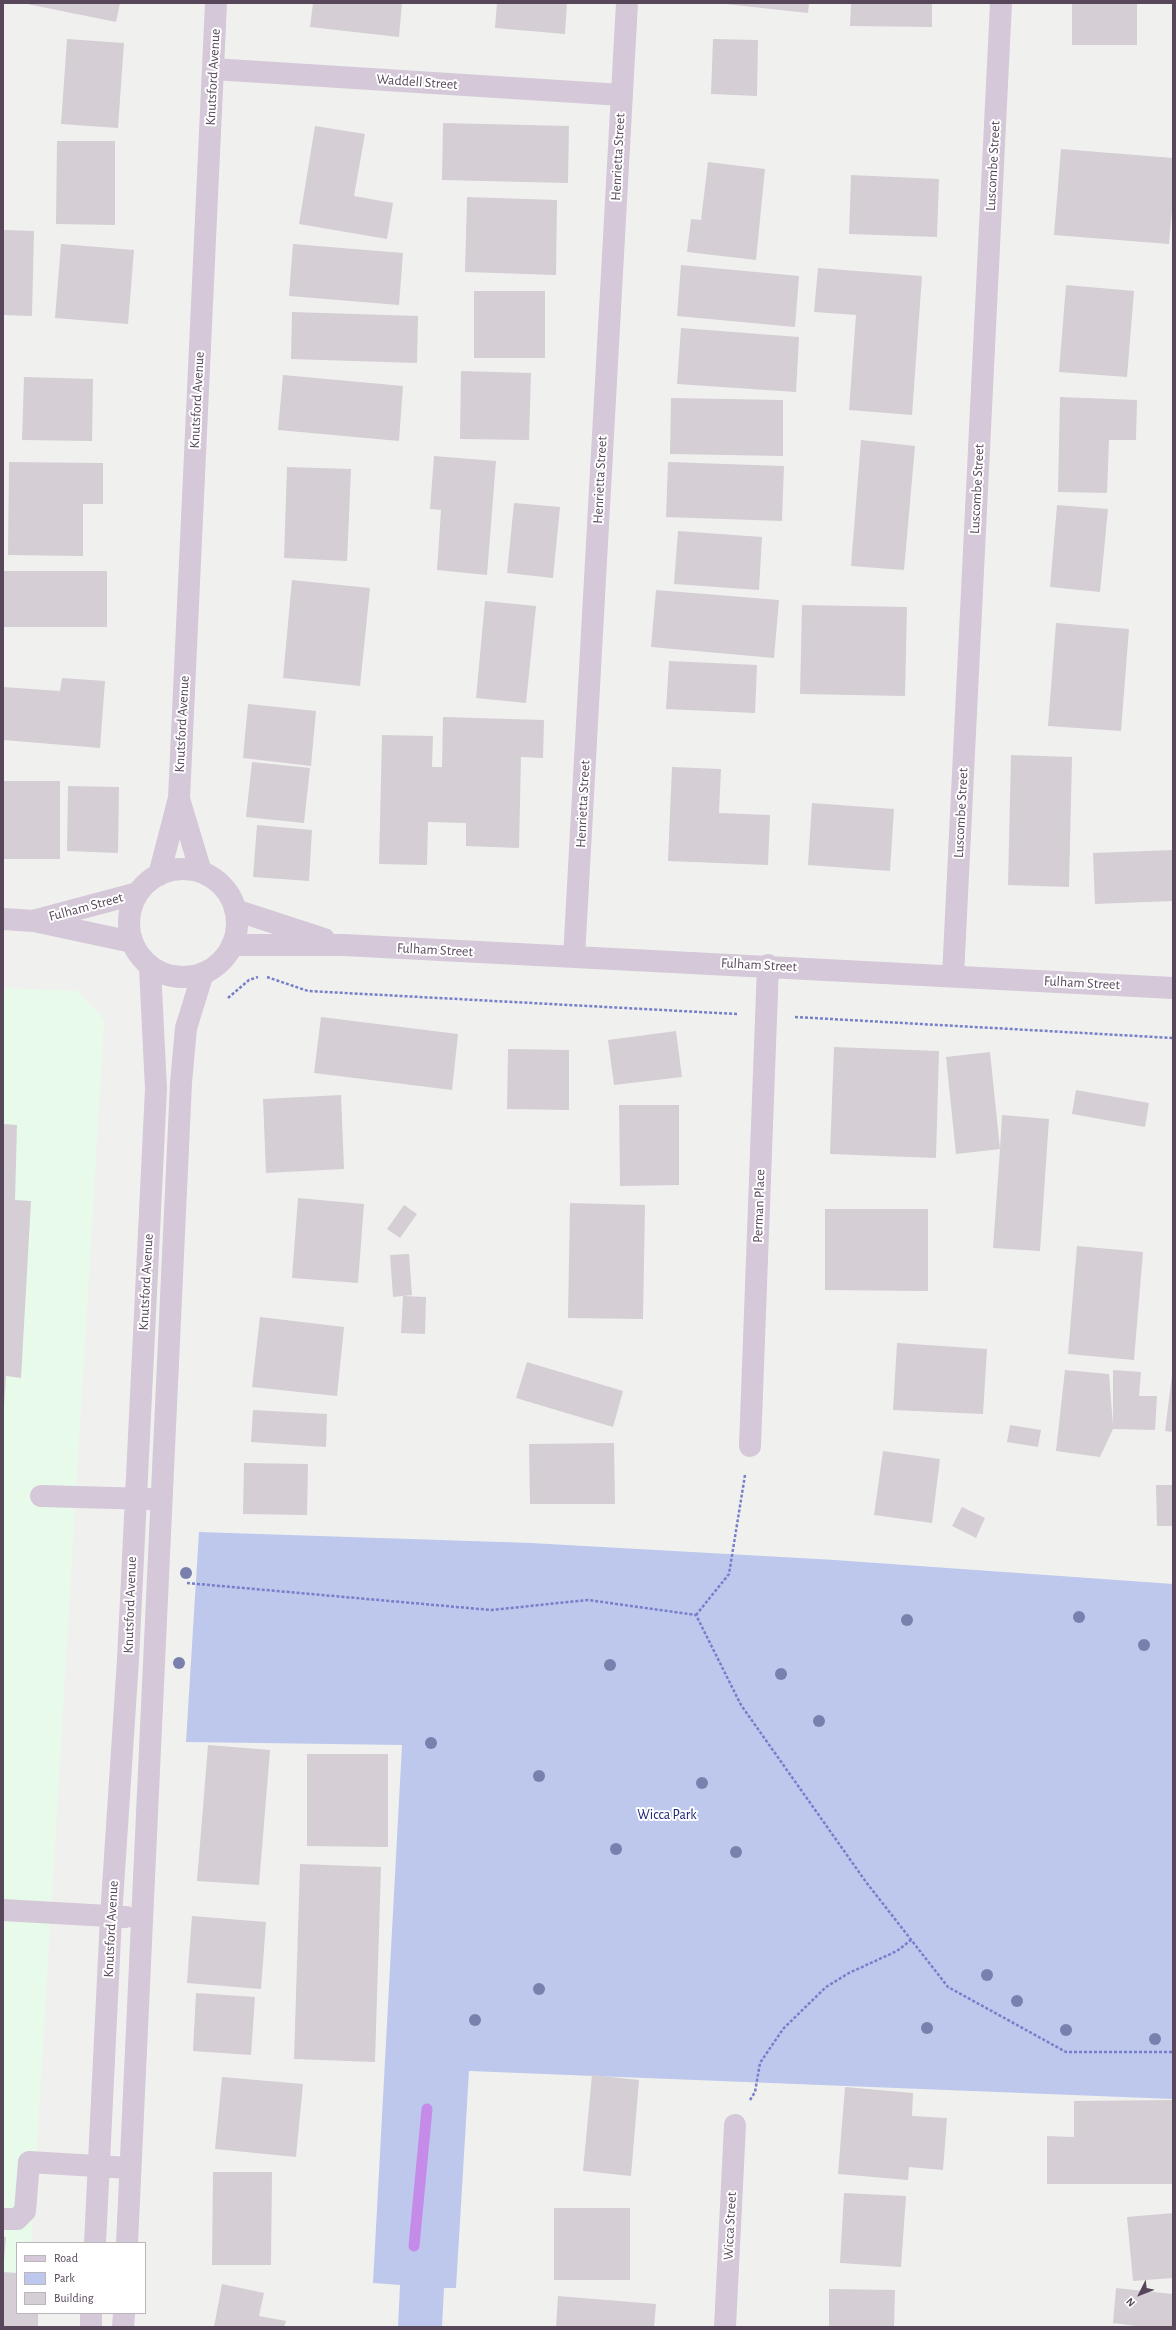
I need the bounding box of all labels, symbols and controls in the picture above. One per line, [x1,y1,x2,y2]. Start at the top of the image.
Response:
street label: Knutsford Avenue [202,28,224,126]
street label: Waddell Street [376,71,458,93]
street label: Henrietta Street [607,113,629,201]
street label: Luscombe Street [982,120,1004,212]
street label: Knutsford Avenue [186,351,208,449]
street label: Henrietta Street [589,436,611,524]
street label: Luscombe Street [966,443,988,535]
street label: Knutsford Avenue [171,675,193,773]
street label: Henrietta Street [572,760,594,848]
street label: Luscombe Street [950,767,972,859]
street label: Fulham Street [47,889,125,925]
street label: Fulham Street [397,940,473,960]
street label: Fulham Street [721,955,797,975]
street label: Fulham Street [1044,973,1120,993]
street label: Perman Place [749,1169,769,1243]
street label: Knutsford Avenue [135,1233,157,1331]
street label: Knutsford Avenue [120,1556,140,1654]
park label: Wicca Park [637,1807,697,1823]
street label: Knutsford Avenue [100,1880,122,1978]
street label: Wicca Street [720,2191,740,2261]
legend [16,2242,146,2314]
text: Road [54,2252,78,2264]
text: Park [54,2272,75,2284]
north arrow [1120,2274,1160,2314]
text: Building [54,2292,94,2304]
text: N [1124,2296,1137,2309]

